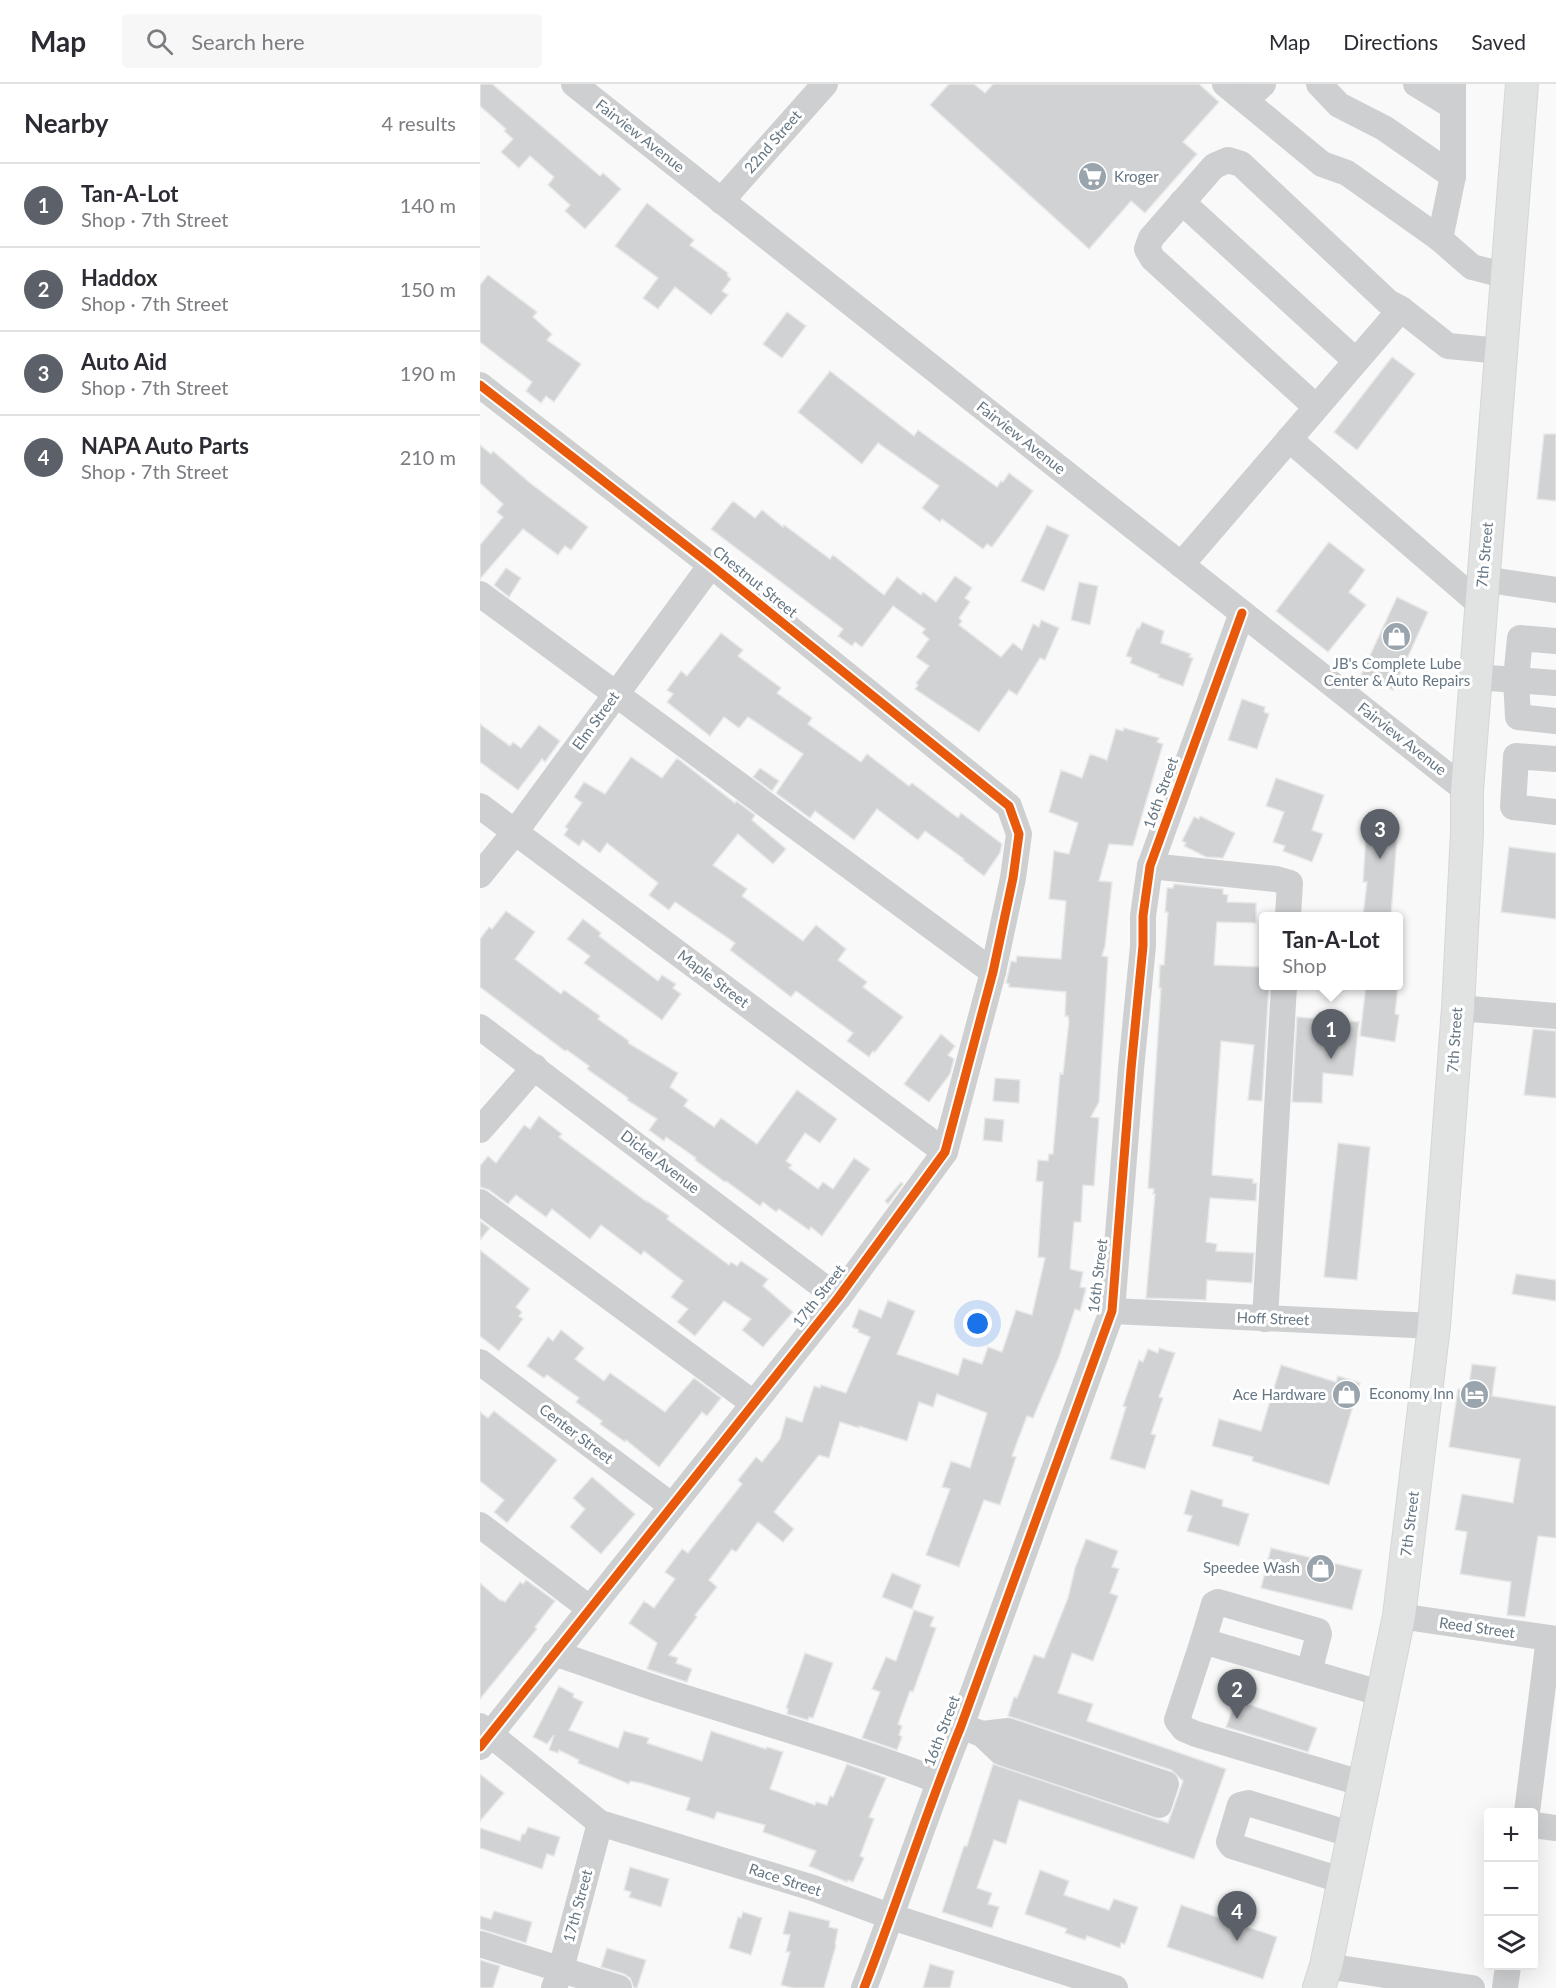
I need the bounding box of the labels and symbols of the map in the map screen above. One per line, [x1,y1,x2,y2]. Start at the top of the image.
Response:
street label: Fairview Avenue [593,95,689,175]
street label: 22nd Street [740,106,805,176]
supermarket icon: Kroger [1077,161,1109,193]
place label: Kroger [1114,167,1159,185]
street label: Fairview Avenue [974,397,1070,477]
street label: 7th Street [1472,521,1496,588]
street label: Chestnut Street [710,542,802,621]
shop icon: JB's Complete Lube Center & Auto Repairs [1381,621,1413,653]
place label: JB's Complete Lube Center & Auto Repairs [1324,654,1470,689]
street label: Elm Street [568,687,623,753]
street label: Fairview Avenue [1355,698,1451,778]
street label: 16th Street [1139,754,1181,831]
pin: 3 [1360,810,1400,859]
street label: Maple Street [674,946,753,1011]
street label: 7th Street [1443,1006,1465,1073]
pin: 1 [1312,1010,1350,1059]
street label: Dickel Avenue [618,1126,703,1197]
street label: 16th Street [1084,1237,1111,1314]
street label: 17th Street [788,1260,849,1330]
street label: Hoff Street [1236,1308,1310,1328]
your location [963,1309,992,1338]
hotel icon: Economy Inn [1459,1378,1491,1410]
shop icon: Ace Hardware [1331,1379,1363,1411]
place label: Economy Inn [1369,1384,1454,1402]
place label: Ace Hardware [1233,1385,1326,1403]
street label: Center Street [536,1400,618,1467]
street label: 7th Street [1396,1490,1422,1558]
shop icon: Speedee Wash [1305,1552,1337,1584]
place label: Speedee Wash [1203,1558,1300,1576]
street label: Reed Street [1438,1613,1517,1641]
pin: 2 [1218,1670,1257,1719]
street label: 16th Street [919,1692,963,1769]
street label: Race Street [747,1859,824,1899]
street label: 17th Street [559,1867,596,1944]
pin: 4 [1218,1892,1257,1941]

